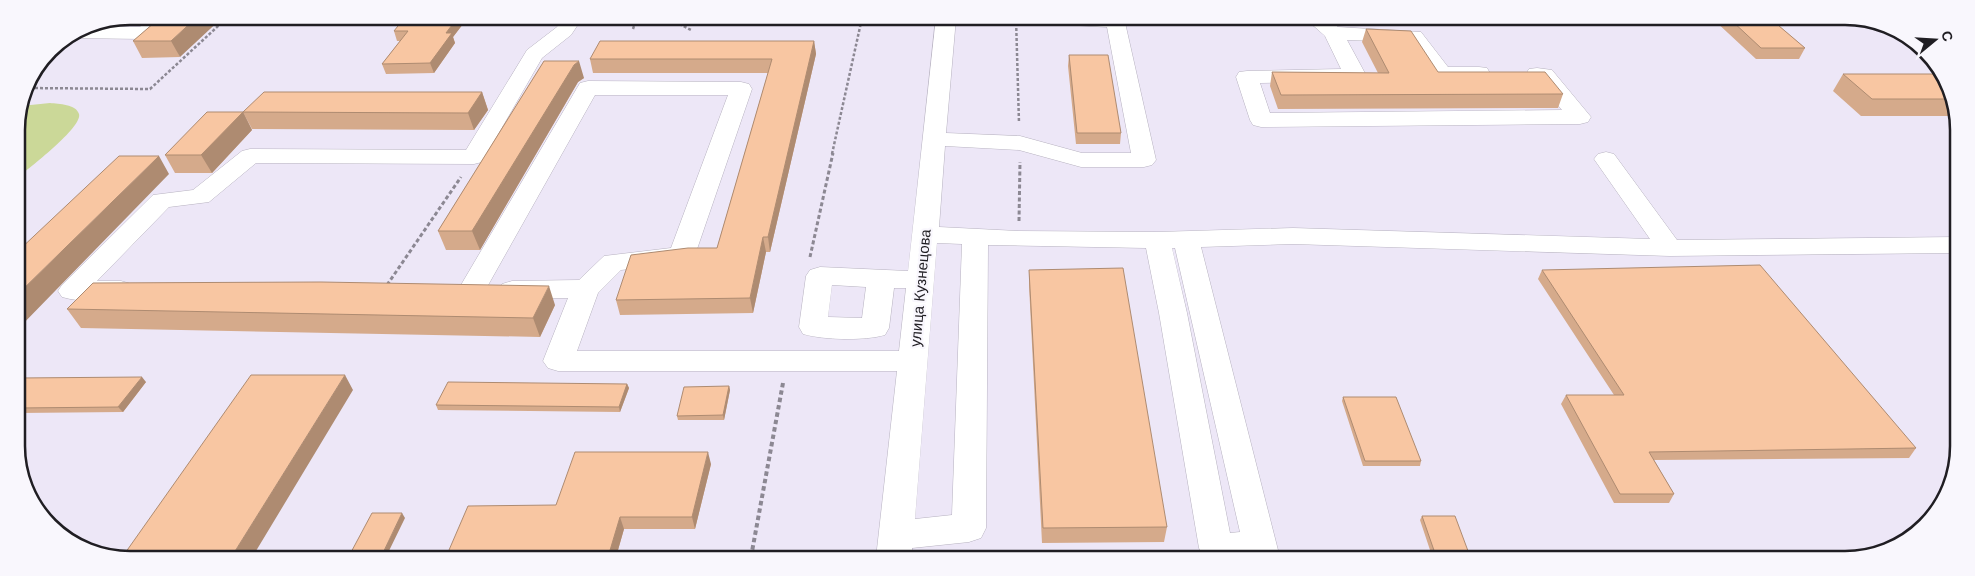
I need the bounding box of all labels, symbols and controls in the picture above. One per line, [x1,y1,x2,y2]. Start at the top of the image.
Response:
north arrow [1910,15,1960,65]
text: С [1938,29,1957,43]
street label: улица Кузнецова [906,228,934,348]

